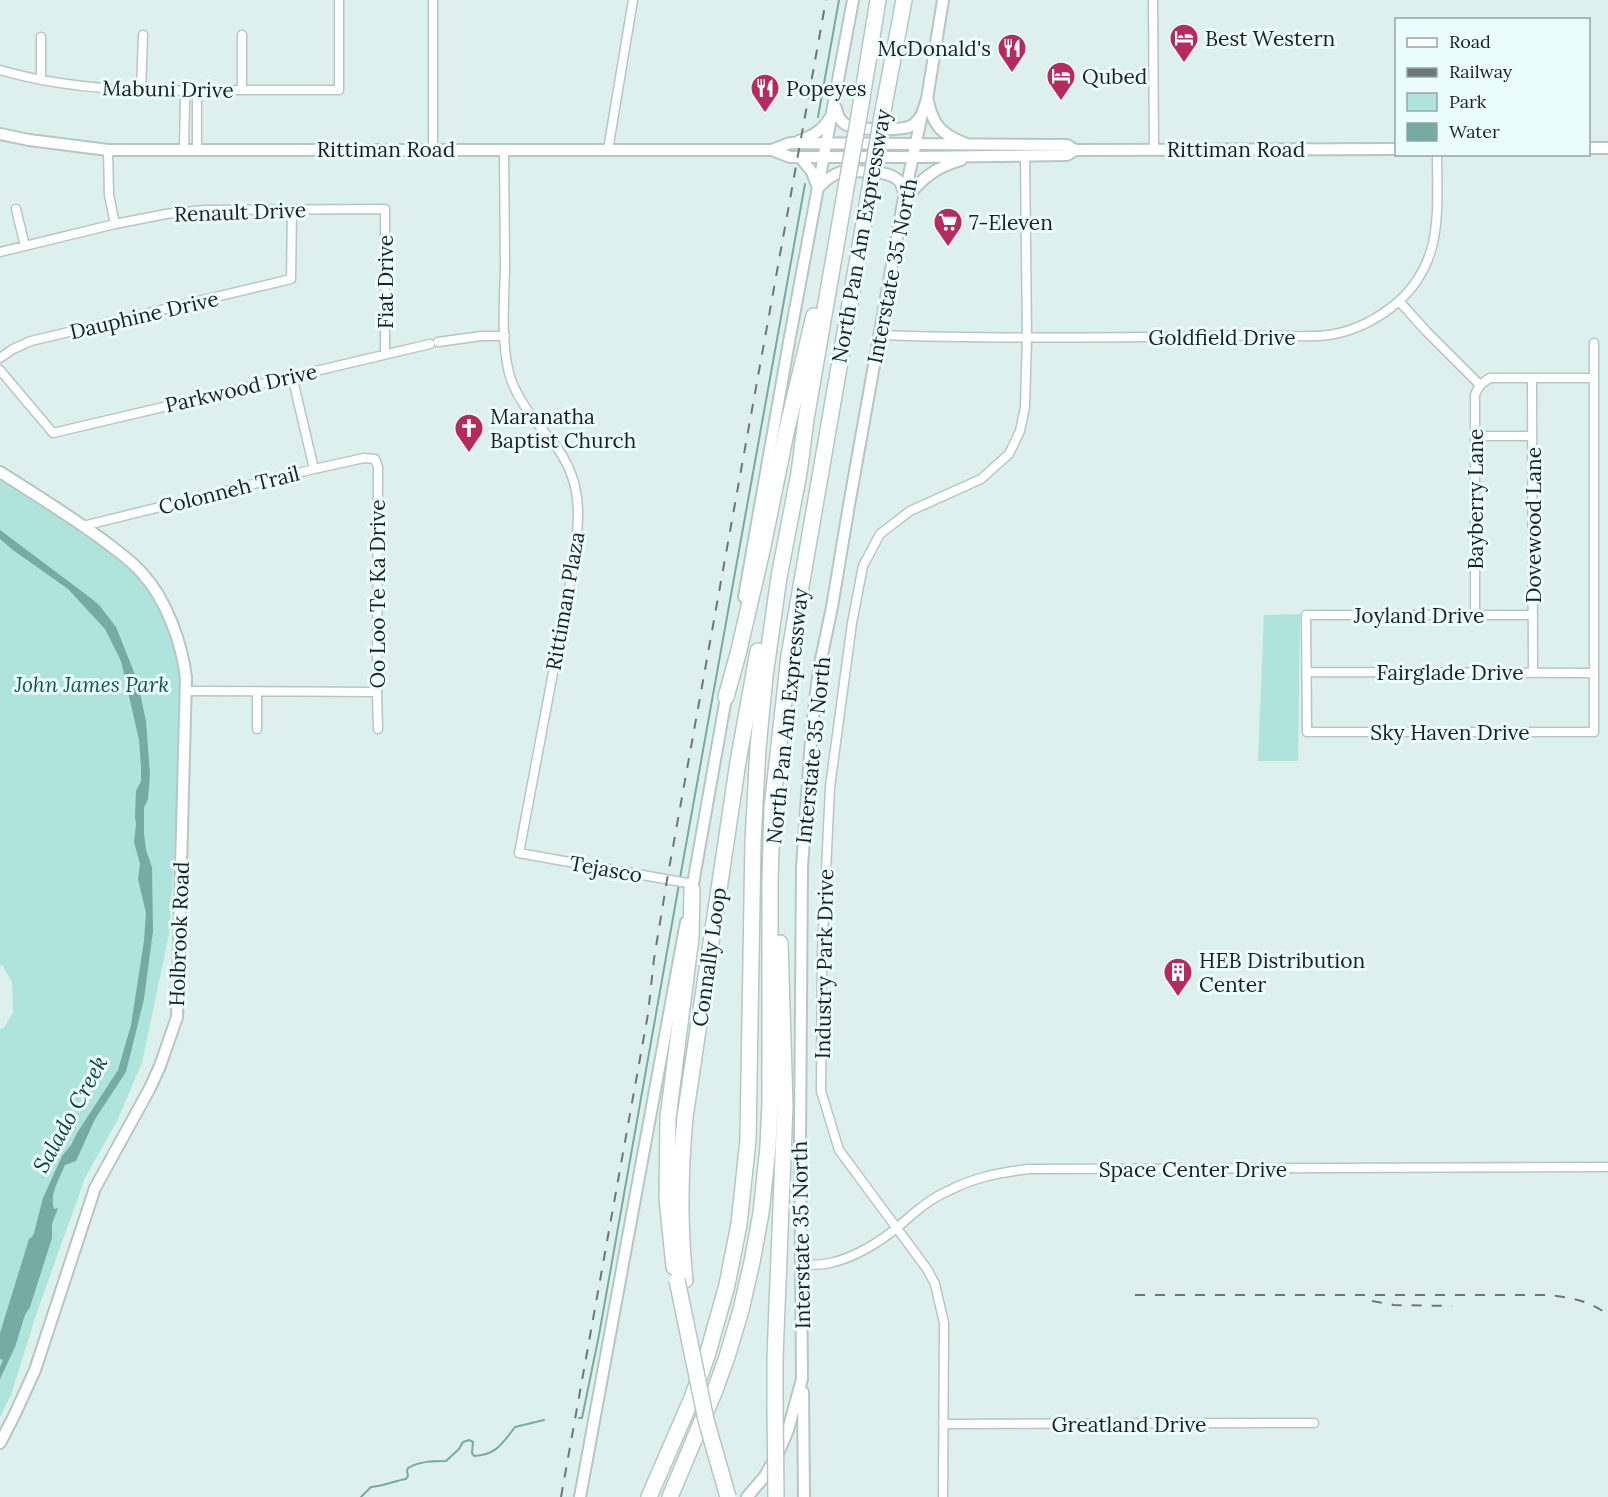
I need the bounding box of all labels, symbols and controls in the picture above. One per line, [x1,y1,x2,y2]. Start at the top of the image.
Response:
legend [1395,18,1590,156]
hotel icon: Best Western [1168,22,1200,64]
place label: Best Western [1205,25,1336,52]
text: Road [1449,30,1491,53]
restaurant icon: McDonald's [996,32,1028,74]
place label: McDonald's [877,35,991,62]
hotel icon: Qubed [1045,60,1077,102]
text: Railway [1449,60,1513,83]
place label: Qubed [1082,63,1147,90]
restaurant icon: Popeyes [749,72,781,114]
street label: Mabuni Drive [102,74,234,104]
place label: Popeyes [786,75,867,102]
text: Park [1449,90,1487,113]
street label: North Pan Am Expressway [825,107,897,365]
text: Water [1449,120,1500,143]
street label: Rittiman Road [317,136,455,163]
street label: Rittiman Road [1167,136,1305,163]
street label: Interstate 35 North [861,176,923,366]
street label: Renault Drive [173,196,307,228]
supermarket icon: 7-Eleven [932,206,964,248]
place label: 7-Eleven [969,209,1053,236]
street label: Fiat Drive [372,235,399,329]
street label: Dauphine Drive [67,285,221,345]
street label: Goldfield Drive [1148,324,1296,351]
street label: Parkwood Drive [162,357,320,419]
place label: Maranatha Baptist Church [490,403,636,454]
church icon: Maranatha Baptist Church [453,412,485,454]
street label: Bayberry Lane [1462,429,1489,570]
street label: Dovewood Lane [1520,447,1547,603]
street label: Colonneh Trail [156,459,302,521]
street label: Oo Loo Te Ka Drive [364,499,391,689]
street label: Rittiman Plaza [540,529,591,672]
street label: North Pan Am Expressway [760,587,814,845]
street label: Joyland Drive [1353,602,1484,629]
street label: Interstate 35 North [790,655,836,845]
street label: Fairglade Drive [1376,659,1524,686]
park label: John James Park [14,671,169,698]
street label: Sky Haven Drive [1370,719,1530,746]
street label: Tejasco [568,849,644,889]
street label: Holbrook Road [163,861,195,1007]
street label: Industry Park Drive [809,869,839,1059]
street label: Connally Loop [686,886,732,1028]
place label: HEB Distribution Center [1199,947,1365,998]
building icon: HEB Distribution Center [1162,956,1194,998]
water label: Salado Creek [26,1051,114,1177]
street label: Interstate 35 North [786,1141,816,1329]
street label: Space Center Drive [1099,1156,1287,1183]
street label: Greatland Drive [1052,1411,1206,1438]

